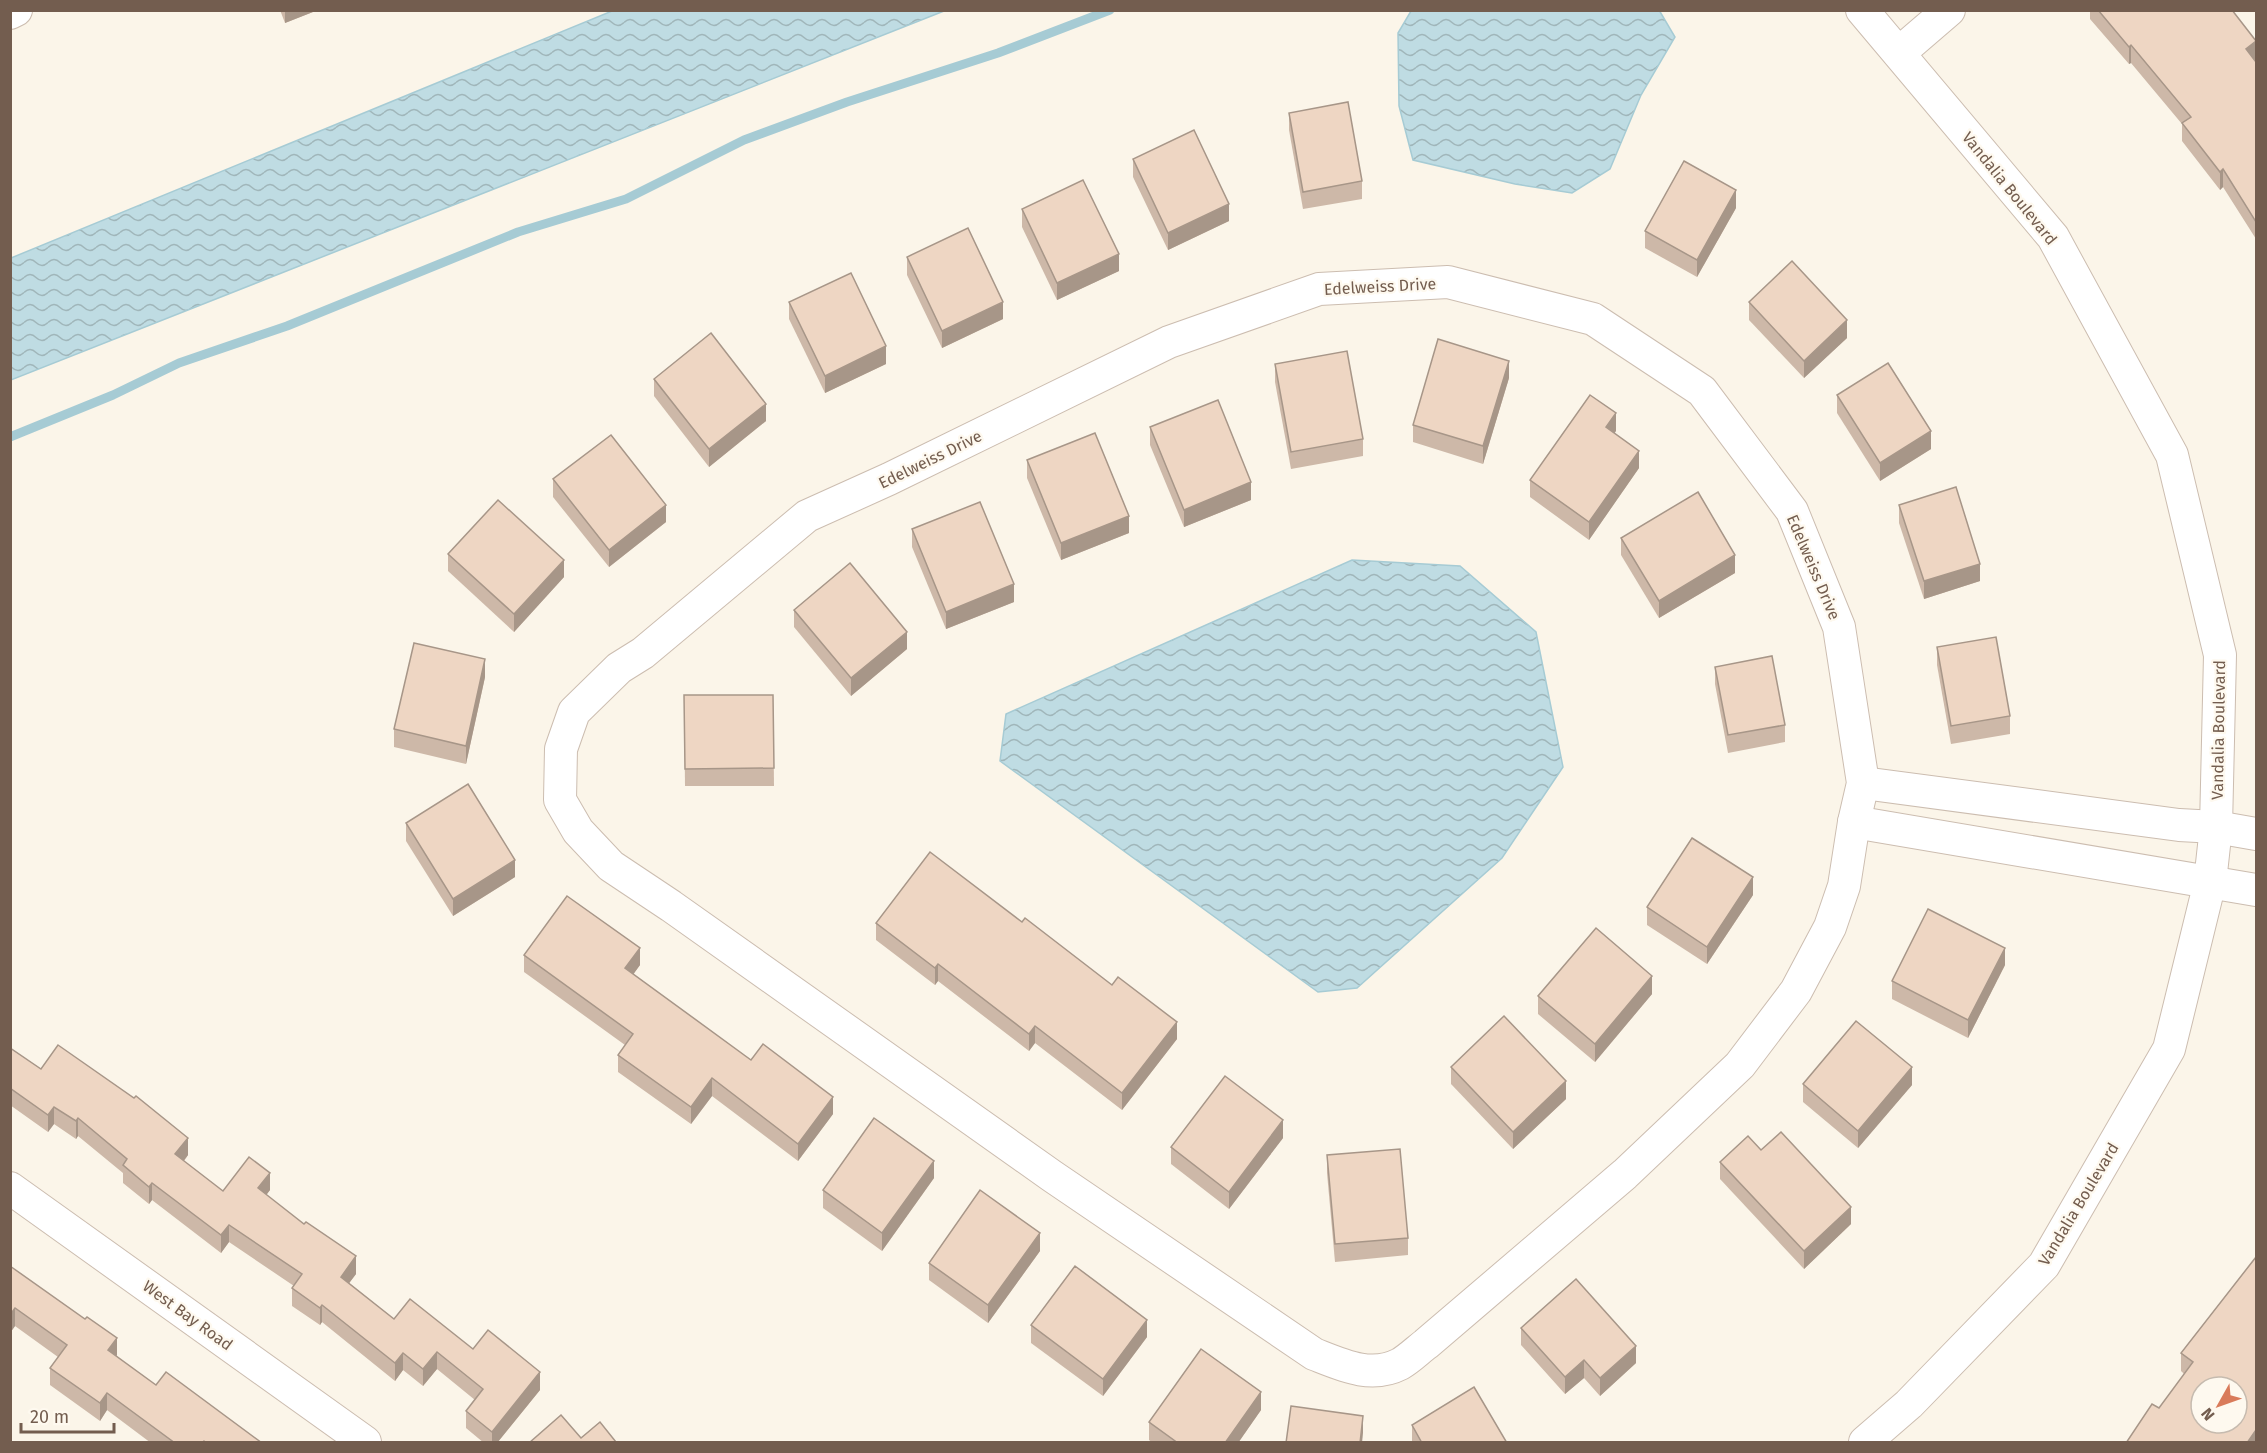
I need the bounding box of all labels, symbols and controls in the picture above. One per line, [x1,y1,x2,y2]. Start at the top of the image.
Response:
street label: Vandalia Boulevard [1958,128,2061,249]
street label: Edelweiss Drive [1323,274,1437,299]
street label: Edelweiss Drive [876,426,985,493]
street label: Edelweiss Drive [1783,512,1844,623]
street label: Vandalia Boulevard [2208,660,2229,800]
street label: Vandalia Boulevard [2034,1139,2123,1269]
street label: West Bay Road [139,1276,236,1354]
north arrow [2189,1375,2249,1435]
scale bar [21,1396,114,1434]
text: N [2197,1404,2219,1424]
text: 20 m [30,1406,69,1428]

